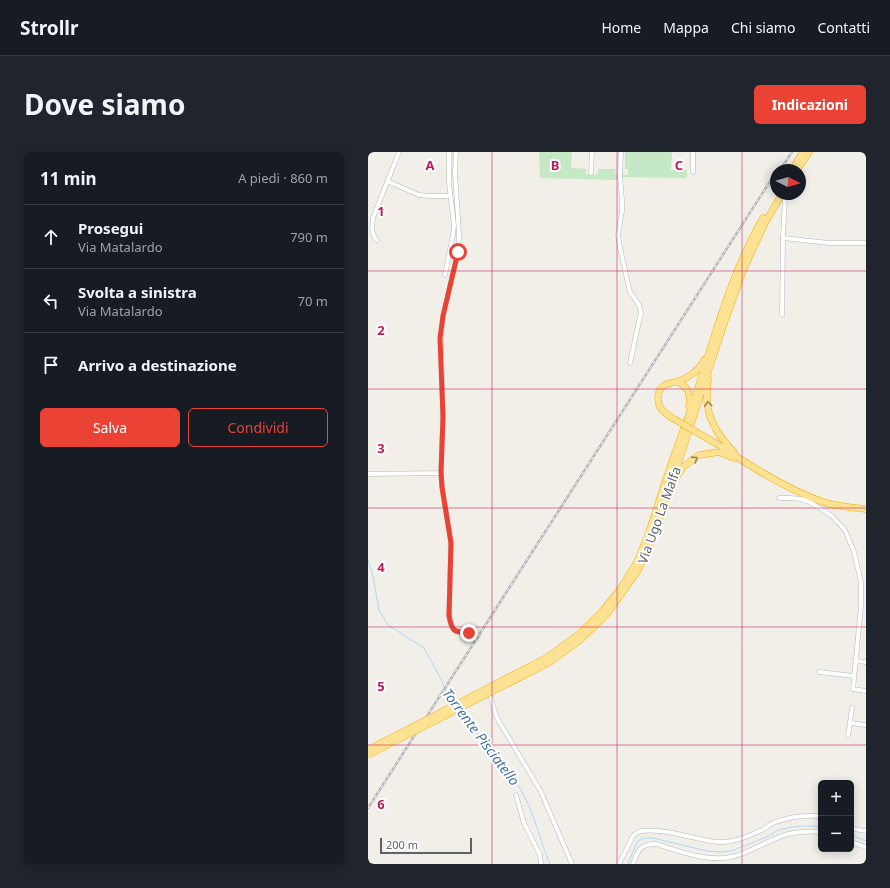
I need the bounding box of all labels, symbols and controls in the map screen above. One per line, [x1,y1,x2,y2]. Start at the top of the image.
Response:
text: Strollr [20,15,79,41]
text: Home [601,18,641,37]
text: Mappa [663,18,709,37]
text: Chi siamo [731,18,795,37]
text: Contatti [817,18,870,37]
text: Dove siamo [24,85,185,123]
button: Indicazioni [754,85,866,124]
text: A [426,156,435,174]
text: B [551,156,559,174]
text: C [675,156,683,174]
north arrow [770,164,806,200]
text: 11 min [40,167,97,190]
text: A piedi · 860 m [238,169,328,187]
text: 1 [377,202,385,220]
text: Prosegui [78,218,143,238]
icon: ahead [40,226,62,248]
text: 790 m [290,228,328,246]
text: Via Matalardo [78,238,163,256]
route start [449,243,467,261]
text: Svolta a sinistra [78,282,197,302]
icon: left [40,290,62,312]
text: 70 m [298,292,328,310]
text: Via Matalardo [78,302,163,320]
text: 2 [377,321,385,339]
icon: arrive [40,354,62,376]
text: Arrivo a destinazione [78,355,237,375]
one-way arrow [704,401,713,407]
button: Salva [40,408,180,447]
button: Condividi [188,408,328,447]
text: 3 [377,439,385,457]
one-way arrow [690,457,697,464]
street label: Via Ugo La Malfa [633,464,685,566]
text: 4 [377,558,385,576]
route end [460,624,478,642]
text: 5 [377,677,385,695]
water label: Torrente Pisciatello [438,684,524,789]
map controls [818,780,854,852]
button: + [818,780,854,816]
text: 6 [377,795,385,813]
button: − [818,816,854,852]
scale bar [380,836,472,855]
text: 200 m [386,837,418,852]

